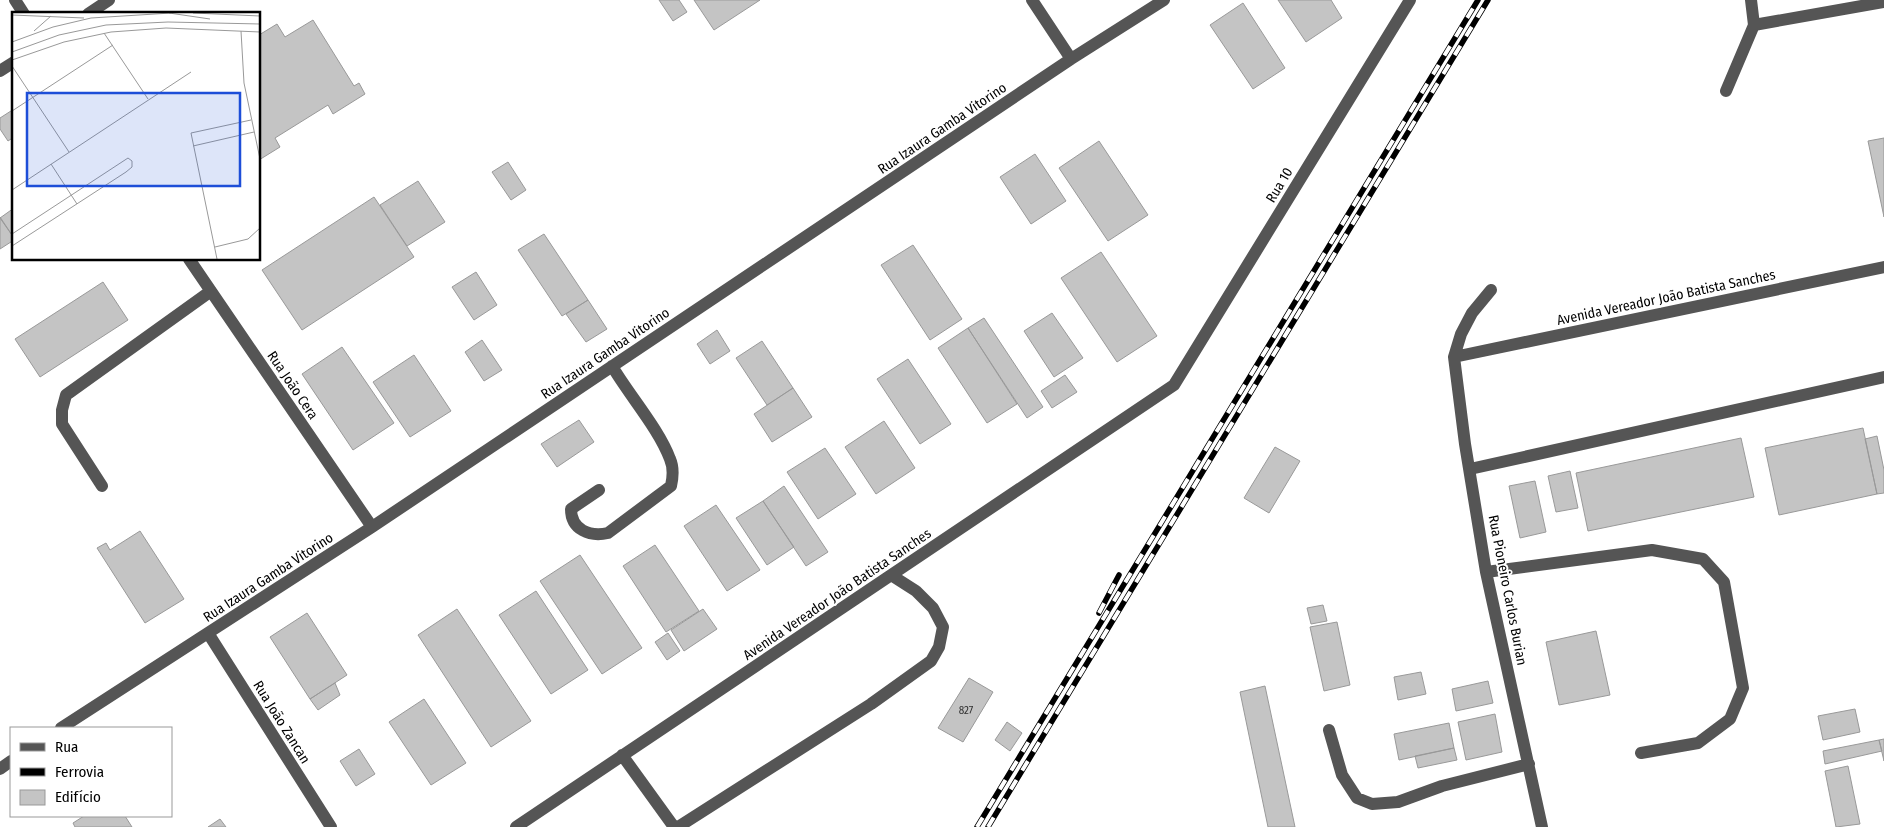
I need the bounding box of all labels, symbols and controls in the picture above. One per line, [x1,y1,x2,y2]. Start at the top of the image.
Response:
inset map [12,12,260,260]
street label: Rua Izaura Gamba Vitorino [875,79,1010,178]
street label: Rua 10 [1262,165,1296,206]
street label: Avenida Vereador João Batista Sanches [1555,266,1777,329]
street label: Rua Izaura Gamba Vitorino [538,304,673,403]
street label: Rua João Cera [264,348,322,423]
street label: Rua Pioneiro Carlos Burian [1485,513,1530,667]
street label: Avenida Vereador João Batista Sanches [740,525,935,664]
street label: Rua Izaura Gamba Vitorino [200,529,336,626]
street label: Rua João Zancan [249,678,314,767]
house number: 827 [959,704,974,717]
legend [10,727,172,817]
text: Rua [55,738,78,756]
text: Ferrovia [55,763,104,781]
text: Edifício [55,788,101,806]

